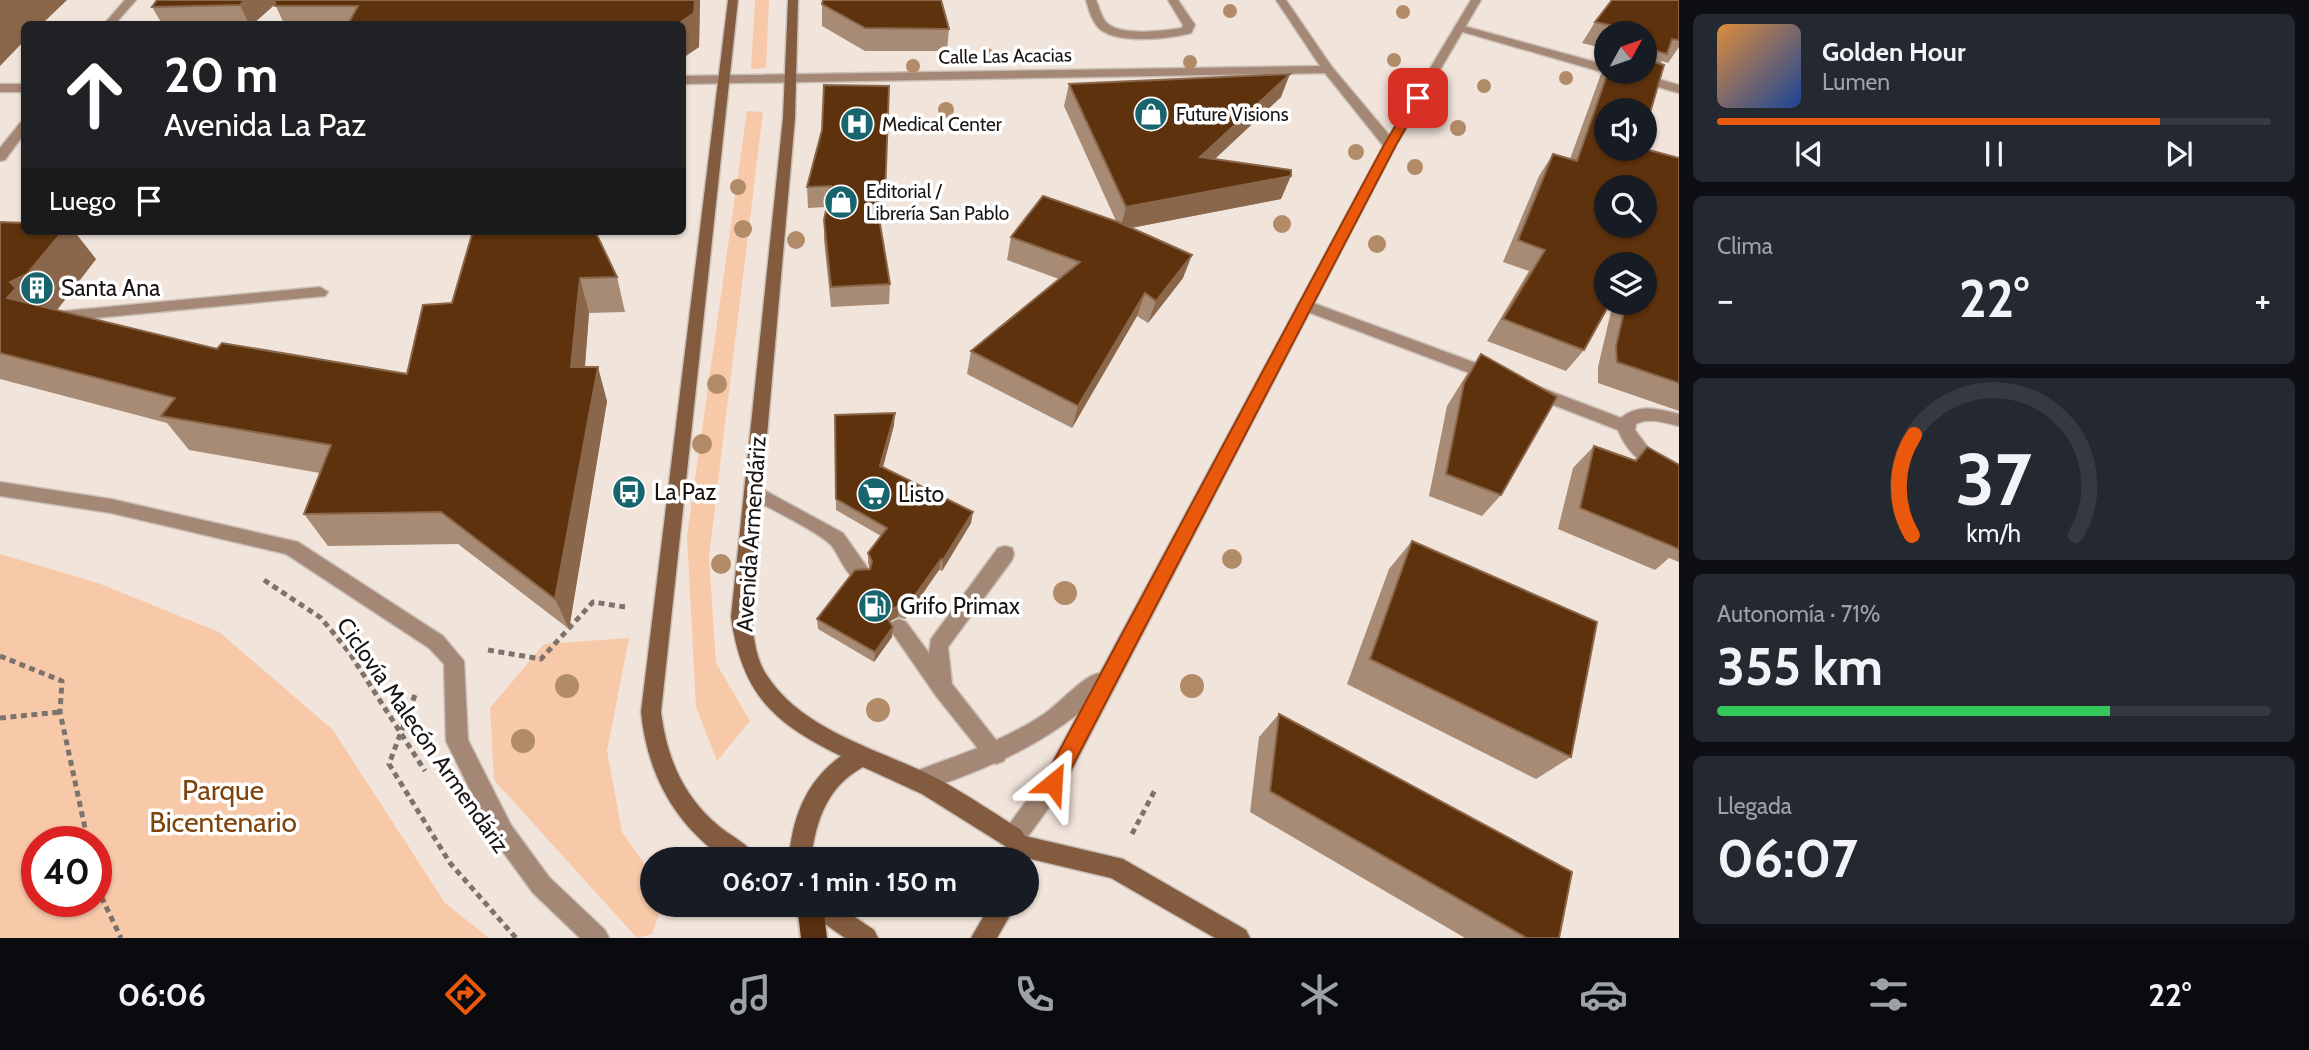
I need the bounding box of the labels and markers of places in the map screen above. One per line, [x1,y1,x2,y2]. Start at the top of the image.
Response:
pin [1388,68,1448,128]
shop icon: Future Visions [1132,95,1170,133]
place label: Future Visions [1176,103,1289,126]
hospital icon: Medical Center [838,105,876,143]
place label: Medical Center [882,113,1002,136]
place label: Editorial / Librería San Pablo [866,180,1009,225]
shop icon: Editorial / Librería San Pablo [822,183,860,221]
building icon: Santa Ana [18,269,56,307]
place label: Santa Ana [61,274,160,302]
bus stop icon: La Paz [610,473,648,511]
supermarket icon: Listo [855,475,893,513]
place label: La Paz [654,478,717,506]
place label: Listo [898,480,944,508]
fuel station icon: Grifo Primax [856,587,894,625]
place label: Grifo Primax [900,592,1020,620]

